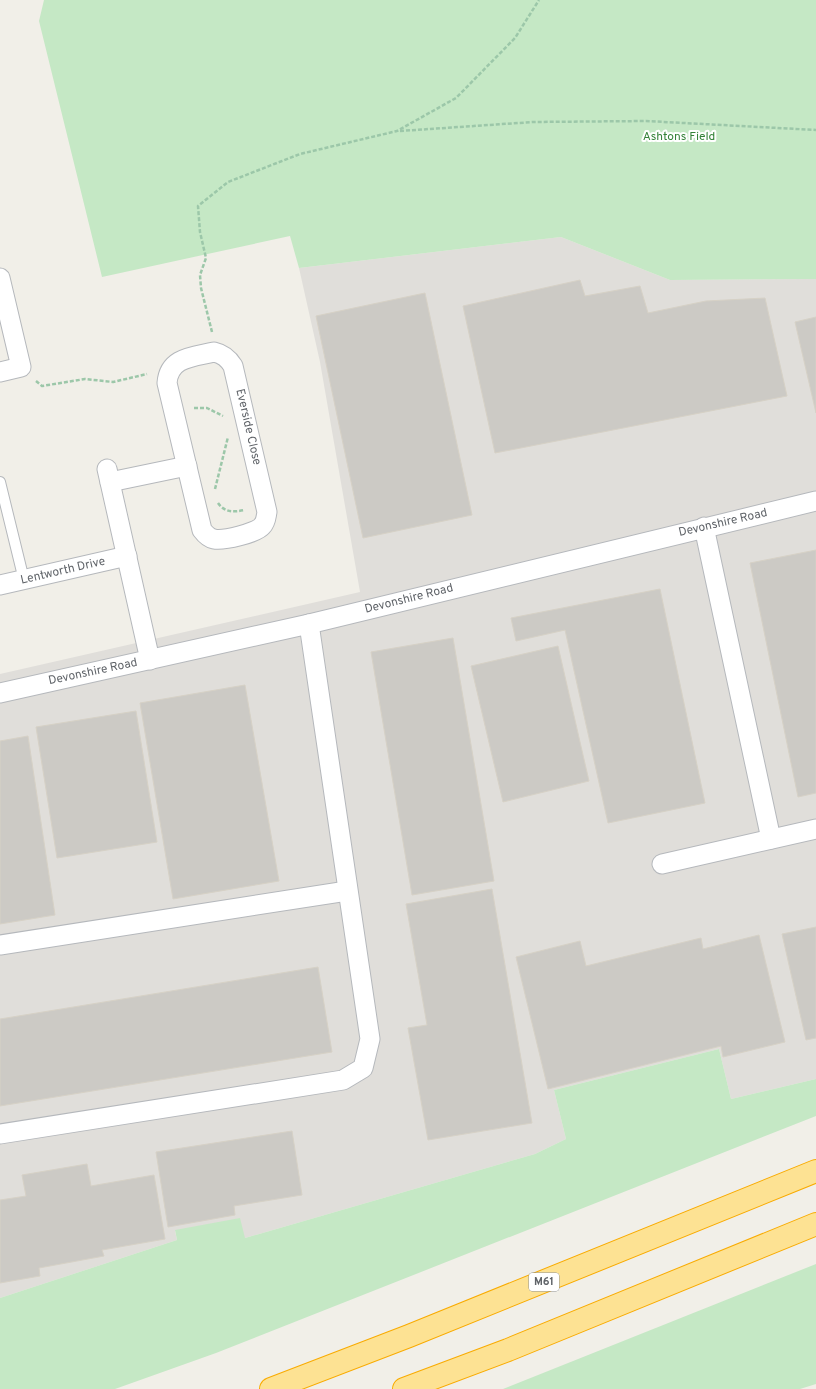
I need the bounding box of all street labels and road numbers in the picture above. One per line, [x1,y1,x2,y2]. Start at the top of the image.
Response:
street label: Everside Close [231,387,265,467]
street label: Devonshire Road [677,505,769,541]
street label: Lentworth Drive [19,553,107,589]
street label: Devonshire Road [363,580,455,618]
street label: Devonshire Road [47,655,139,689]
road number: M61 [529,1273,559,1291]

